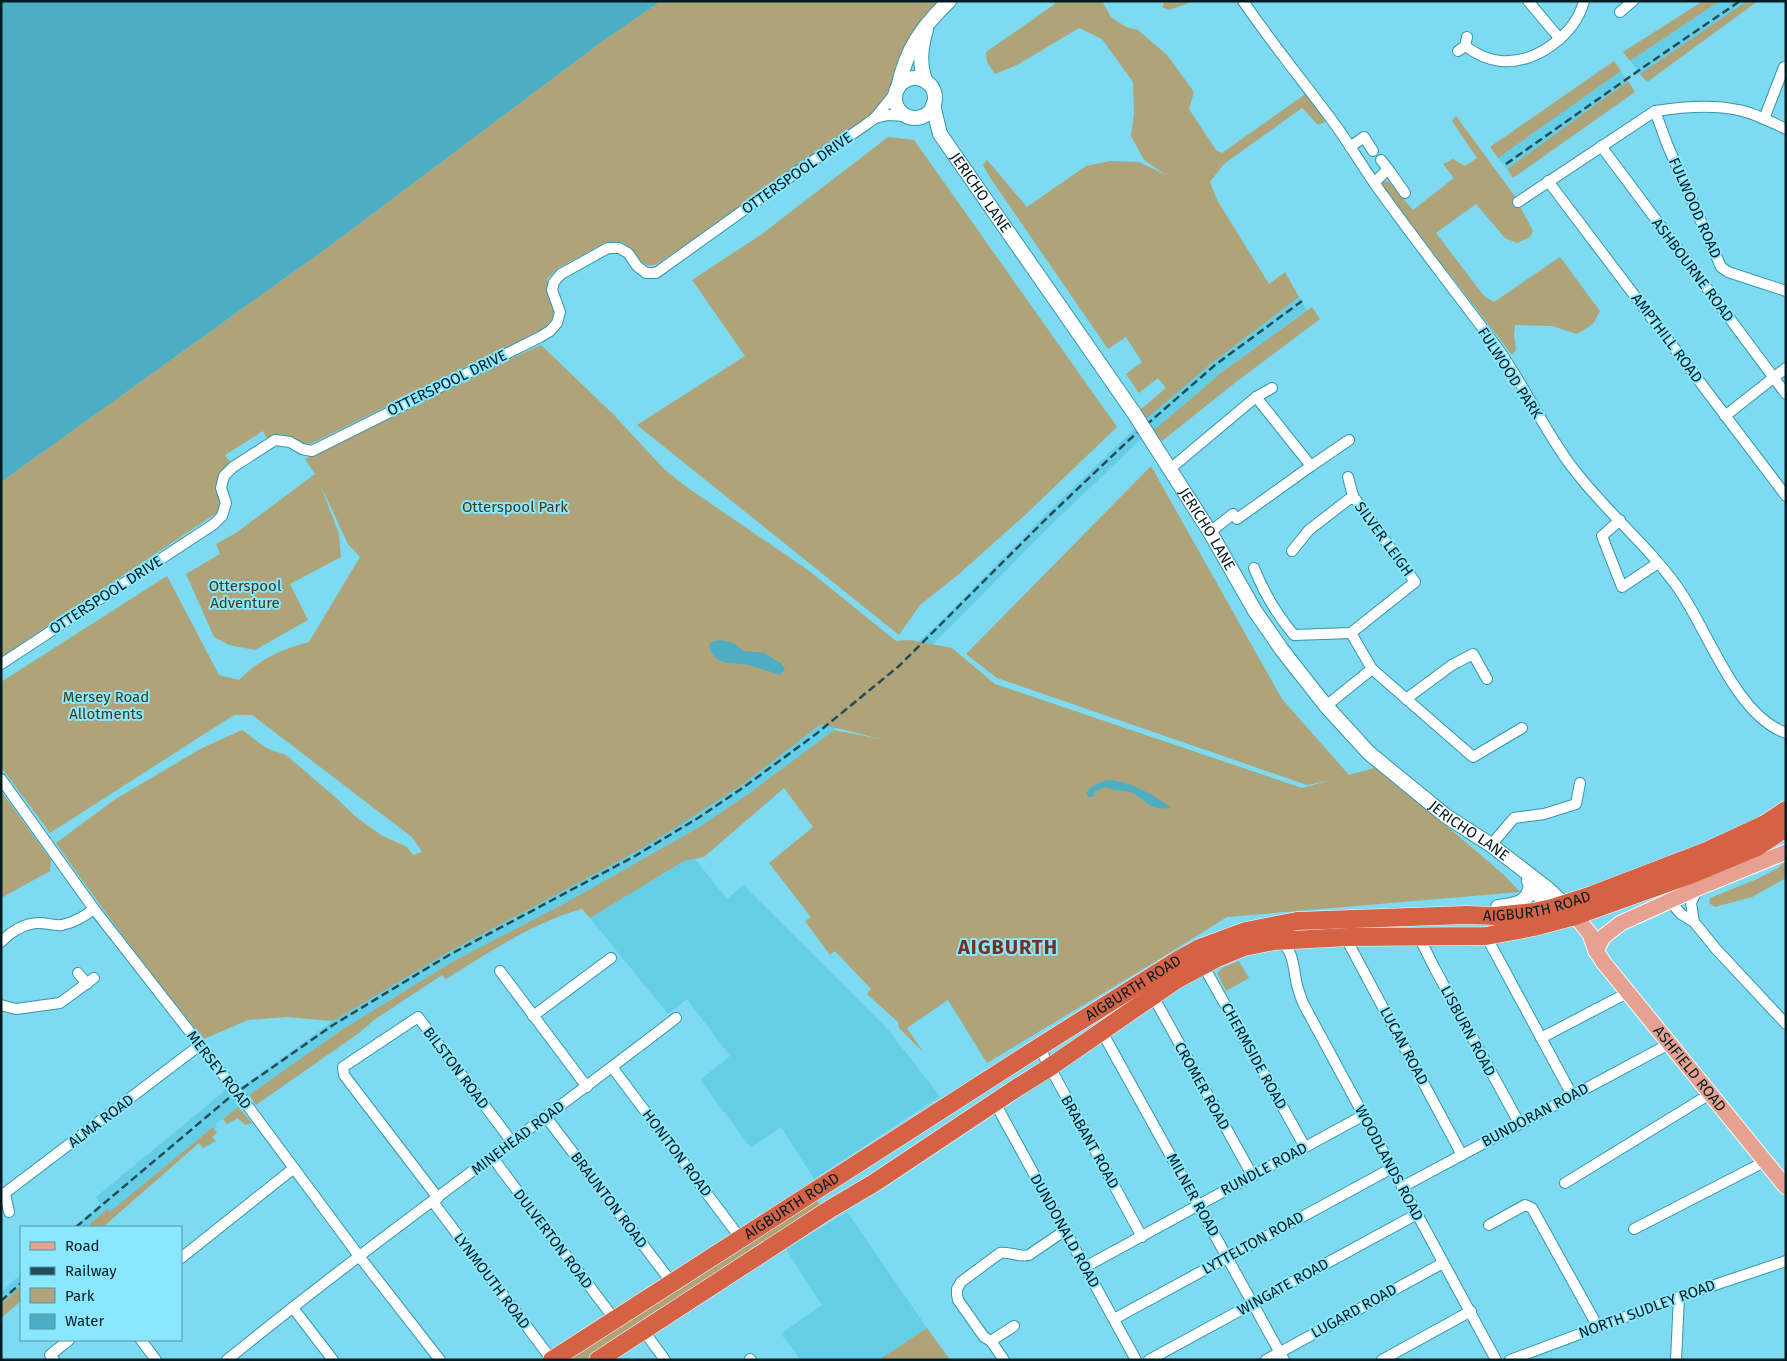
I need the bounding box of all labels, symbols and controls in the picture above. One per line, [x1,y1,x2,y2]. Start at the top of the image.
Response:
street label: OTTERSPOOL DRIVE [738,128,856,218]
street label: JERICHO LANE [947,149,1015,236]
street label: FULWOOD ROAD [1665,155,1725,261]
street label: ASHBOURNE ROAD [1648,215,1738,325]
street label: AMPTHILL ROAD [1628,290,1706,386]
street label: FULWOOD PARK [1474,324,1546,422]
street label: OTTERSPOOL DRIVE [384,346,510,420]
street label: JERICHO LANE [1175,484,1239,574]
park label: Otterspool Park [462,498,568,516]
street label: SILVER LEIGH [1351,498,1417,580]
street label: OTTERSPOOL DRIVE [46,552,166,638]
park label: Otterspool Adventure [209,577,282,612]
park label: Mersey Road Allotments [63,688,149,723]
street label: JERICHO LANE [1425,797,1513,865]
street label: AIGBURTH ROAD [1483,887,1593,925]
district label: AIGBURTH [957,935,1058,959]
street label: AIGBURTH ROAD [1082,951,1184,1025]
street label: LISBURN ROAD [1437,983,1499,1079]
street label: CHERMSIDE ROAD [1217,1000,1291,1112]
street label: LUCAN ROAD [1376,1004,1432,1088]
street label: ASHFIELD ROAD [1650,1022,1730,1115]
street label: BILSTON ROAD [419,1023,493,1113]
street label: MERSEY ROAD [183,1027,255,1113]
street label: CROMER ROAD [1170,1039,1234,1133]
street label: BUNDORAN ROAD [1478,1079,1592,1151]
street label: ALMA ROAD [65,1090,137,1152]
street label: BRABANT ROAD [1057,1092,1123,1192]
street label: MINEHEAD ROAD [468,1097,568,1179]
street label: WOODLANDS ROAD [1351,1102,1427,1224]
street label: HONITON ROAD [638,1106,716,1200]
street label: RUNDLE ROAD [1218,1139,1310,1199]
street label: BRAUNTON ROAD [567,1148,651,1252]
street label: MILNER ROAD [1163,1150,1223,1240]
street label: AIGBURTH ROAD [741,1169,843,1243]
street label: DUNDONALD ROAD [1026,1171,1104,1291]
street label: DULVERTON ROAD [510,1186,596,1292]
street label: LYTTELTON ROAD [1199,1208,1307,1278]
legend [20,1226,182,1341]
street label: LYNMOUTH ROAD [450,1229,534,1333]
text: Road [65,1237,100,1255]
street label: WINGATE ROAD [1234,1255,1332,1319]
text: Railway [65,1262,117,1280]
street label: NORTH SUDLEY ROAD [1576,1276,1718,1342]
street label: LUGARD ROAD [1308,1280,1400,1342]
text: Park [65,1287,95,1305]
text: Water [65,1312,104,1330]

